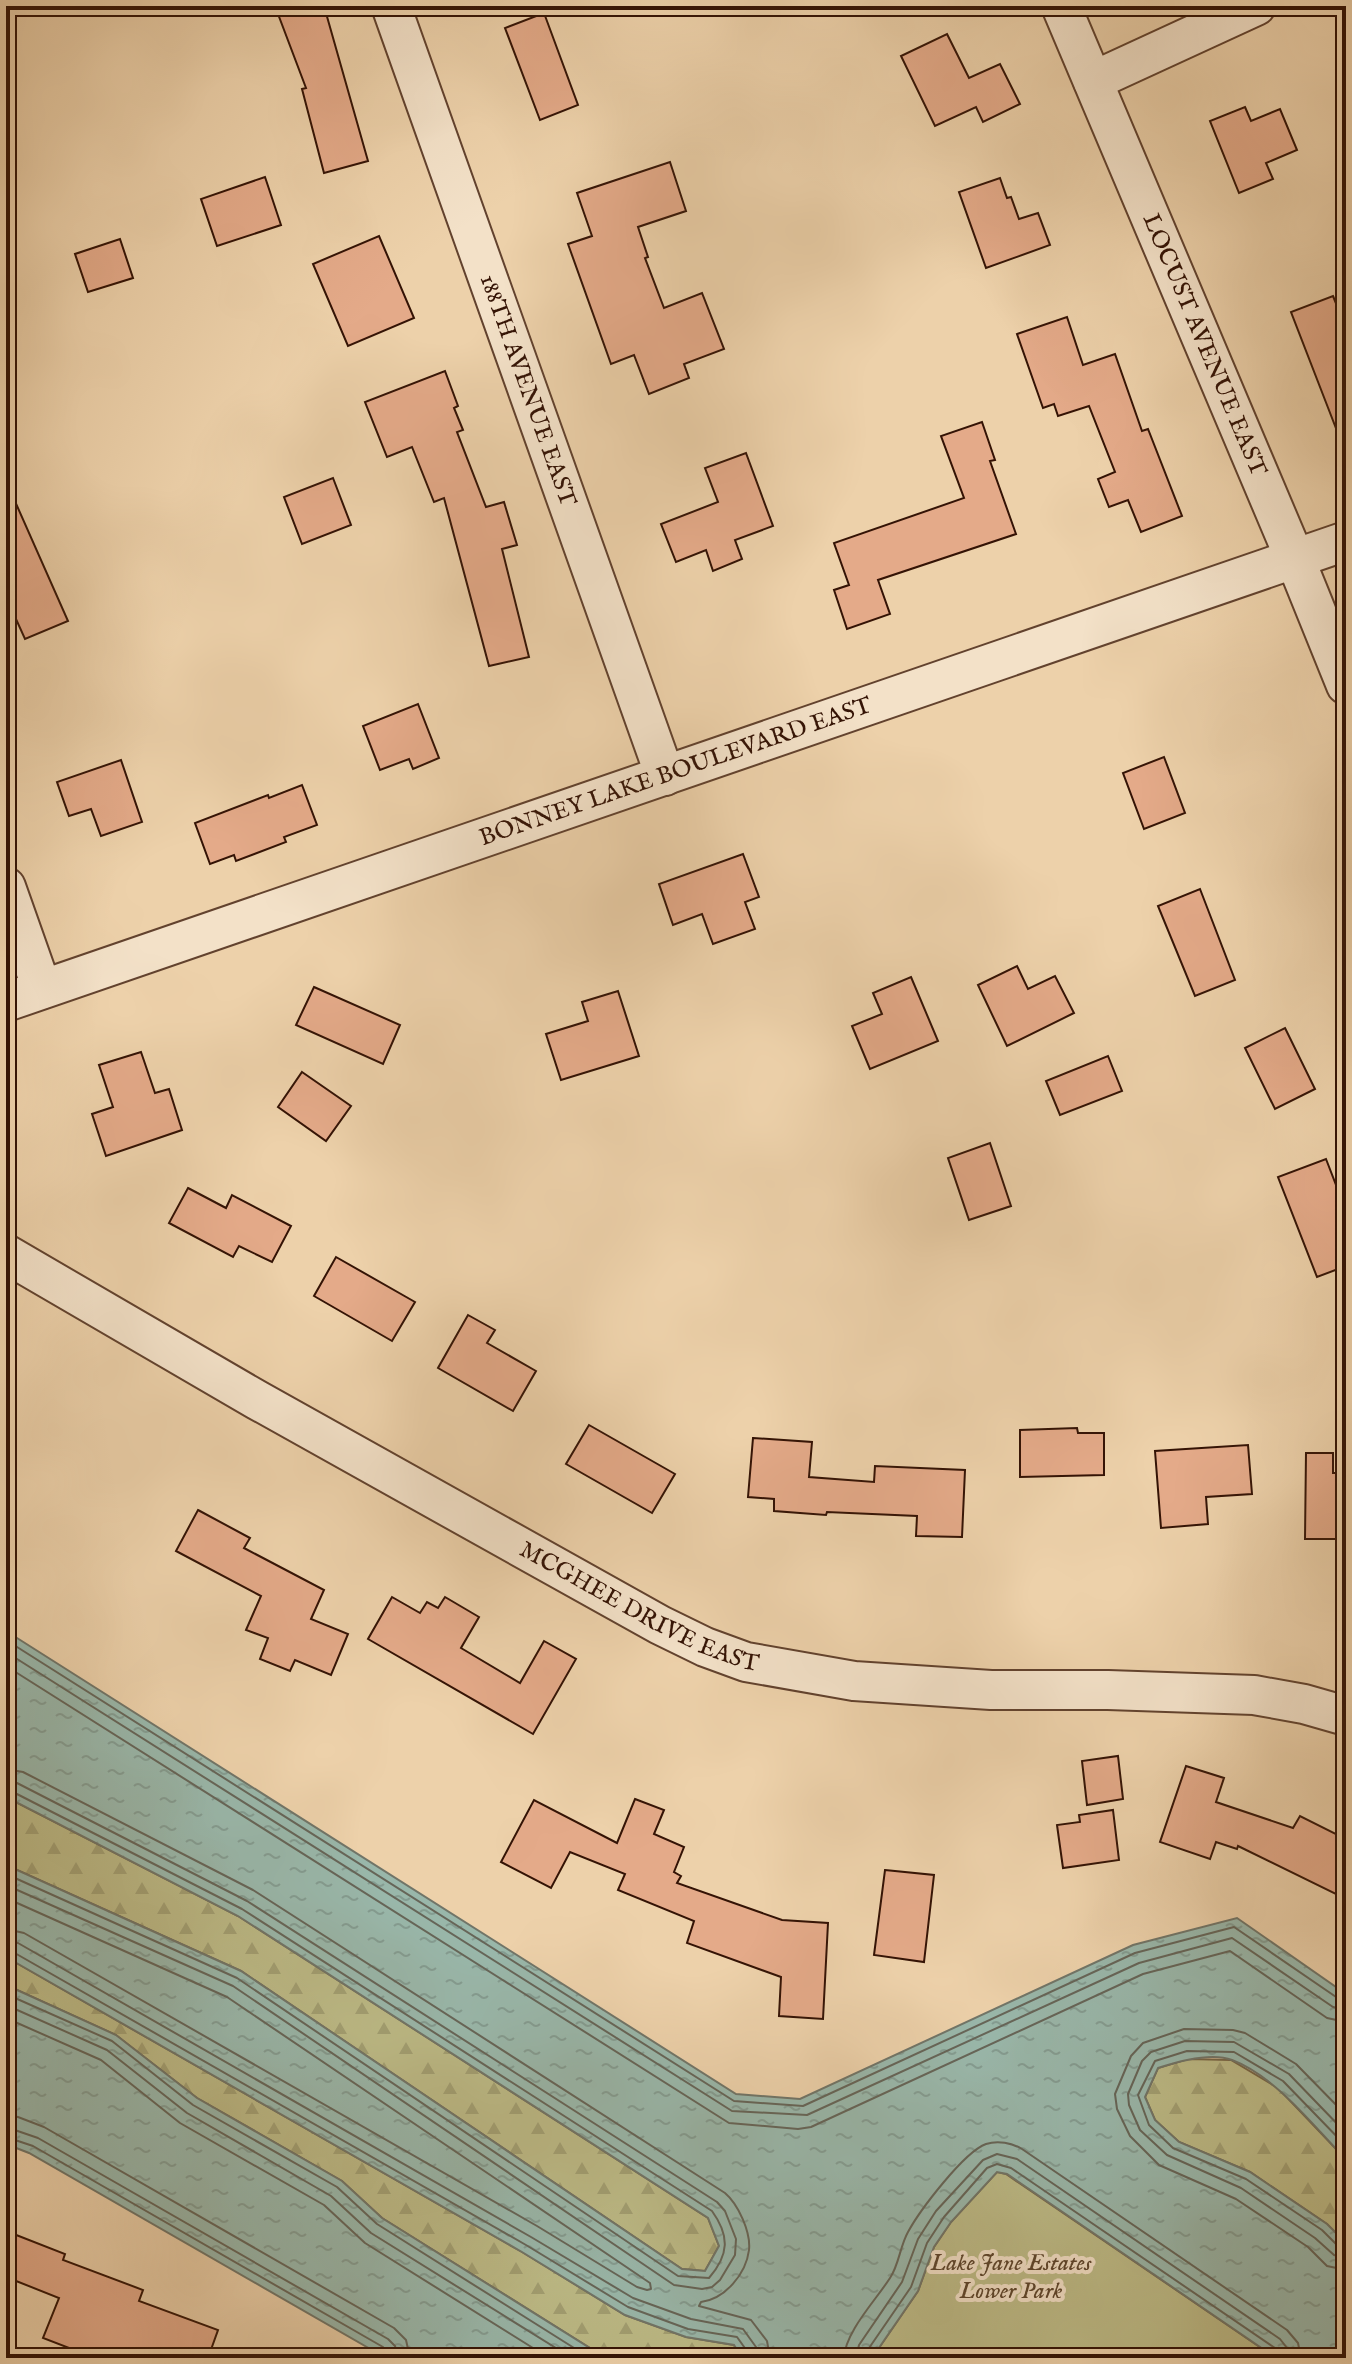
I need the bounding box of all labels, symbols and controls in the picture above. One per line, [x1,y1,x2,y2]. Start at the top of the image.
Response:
street label: LOCUST AVENUE EAST [1135,209,1274,481]
street label: 188TH AVENUE EAST [472,270,584,511]
street label: BONNEY LAKE BOULEVARD EAST [475,690,876,854]
street label: MCGHEE DRIVE EAST [514,1534,762,1680]
park label: Lake Jane Estates Lower Park [930,2248,1093,2307]

